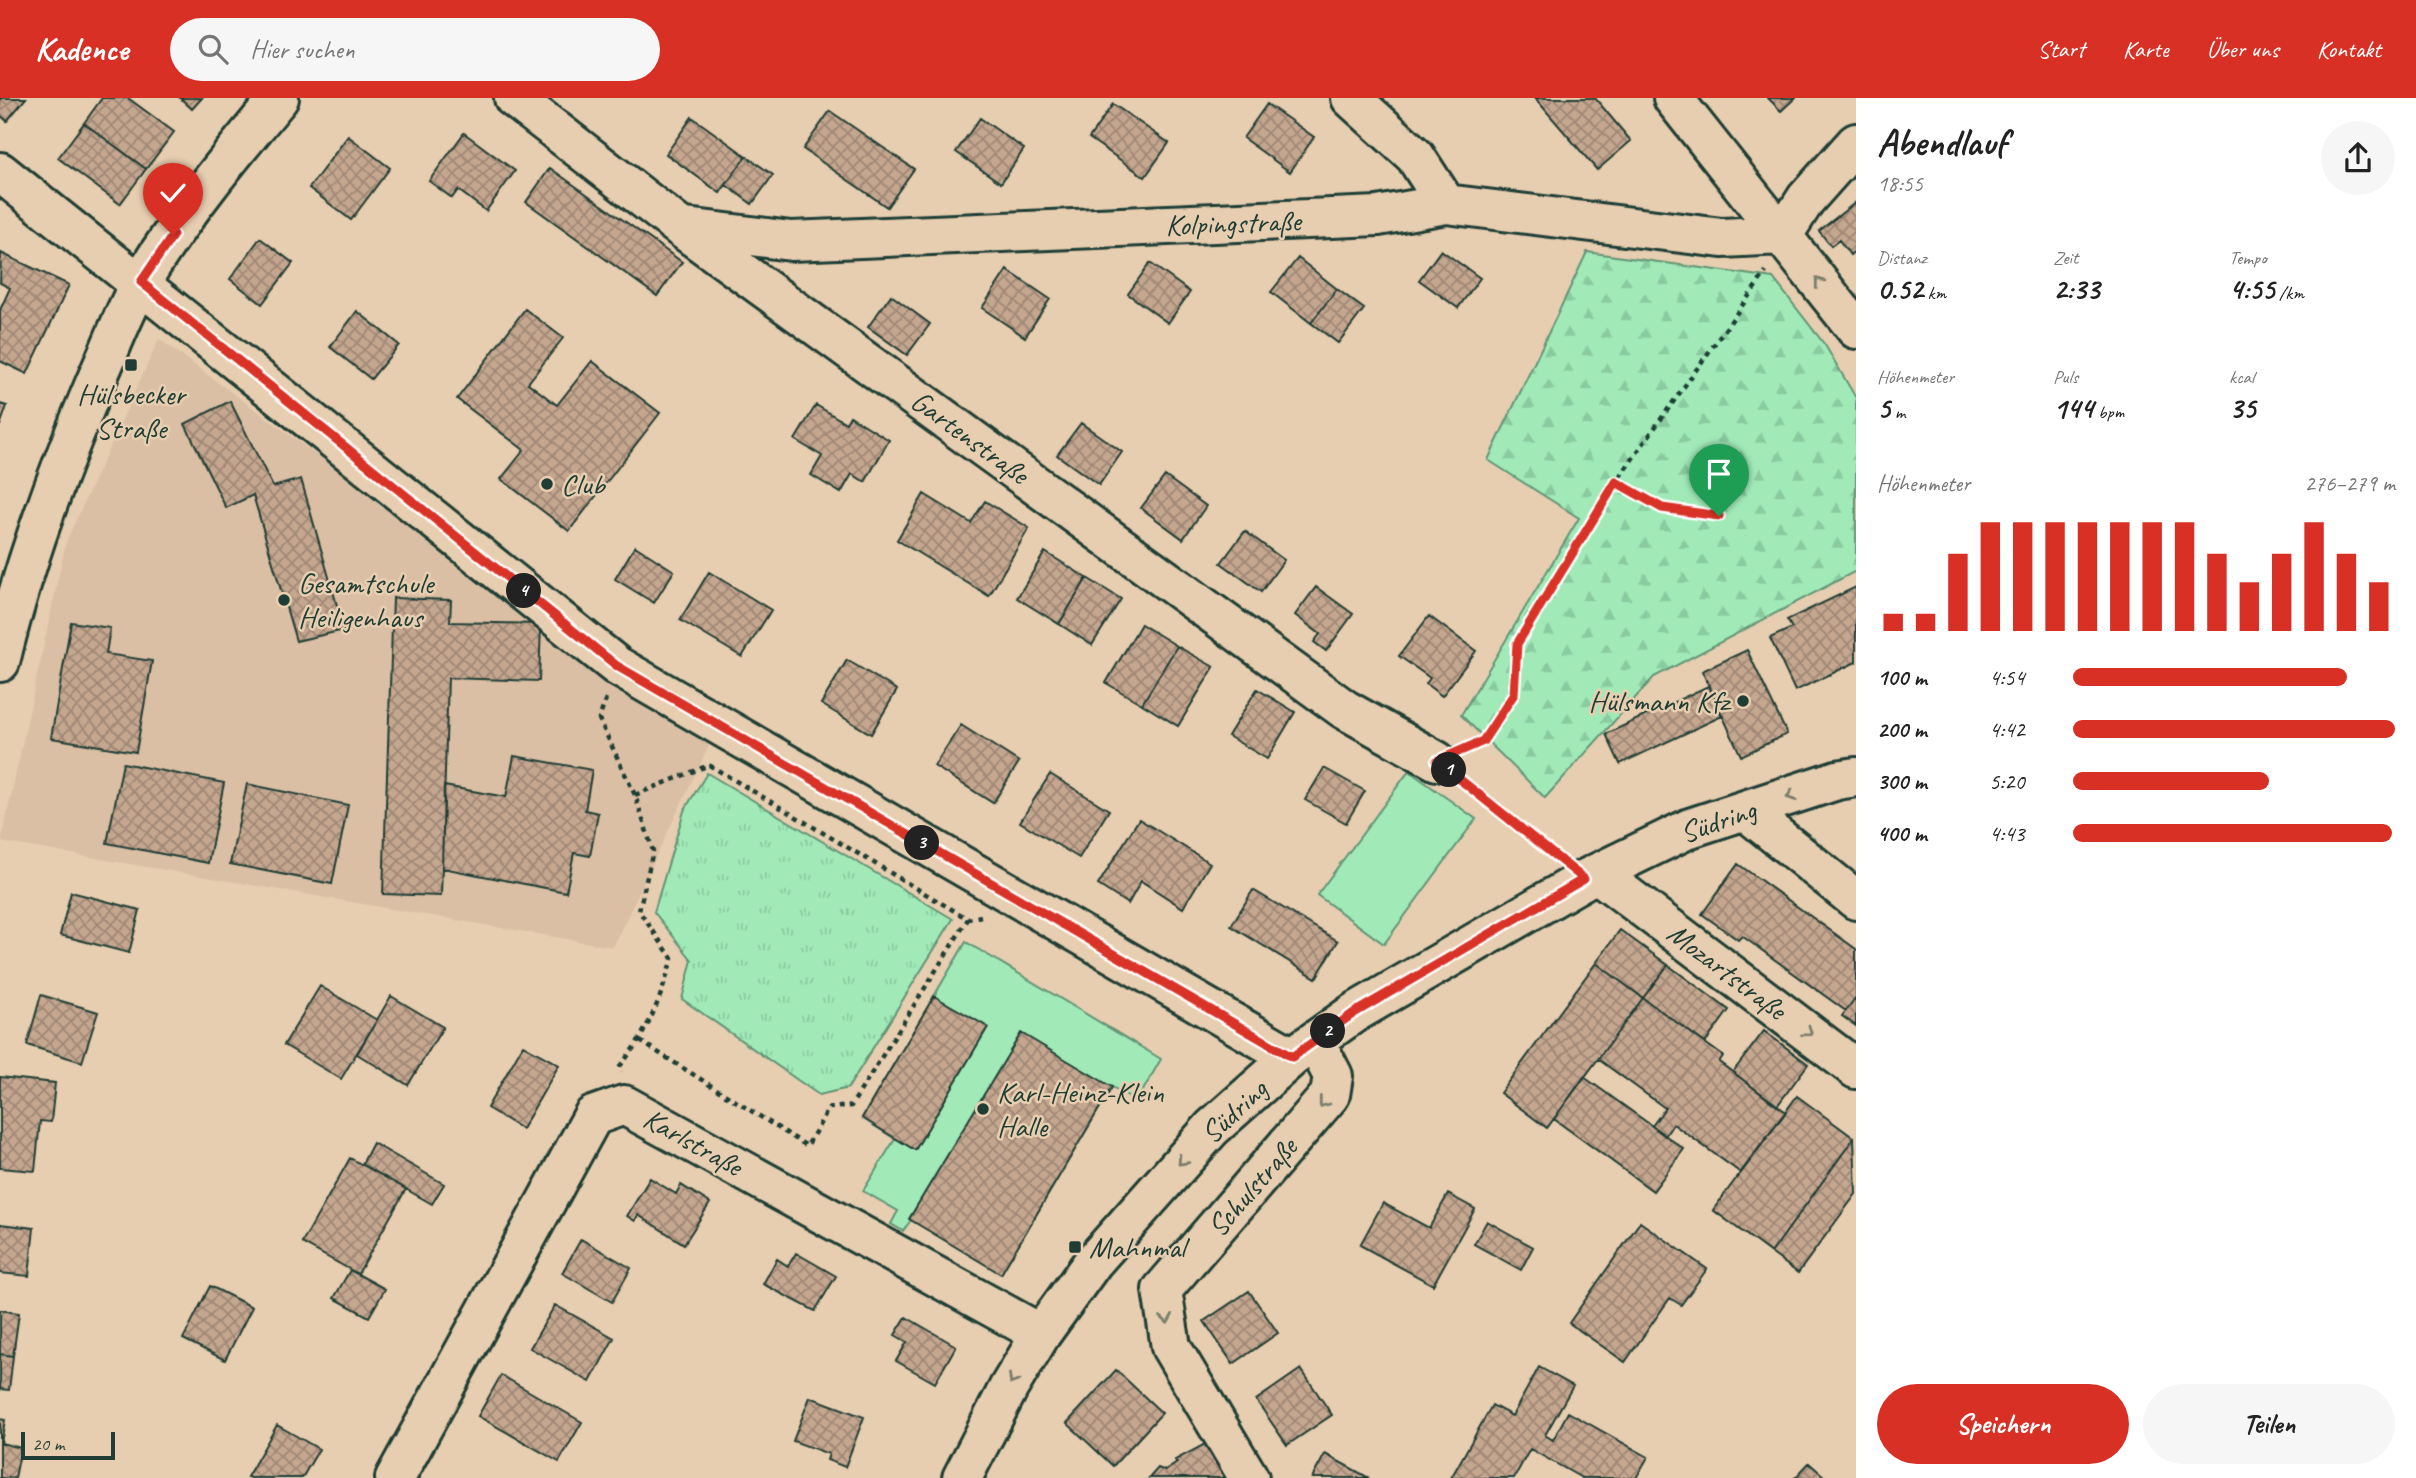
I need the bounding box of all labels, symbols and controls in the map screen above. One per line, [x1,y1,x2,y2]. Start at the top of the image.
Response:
search box [170,18,660,81]
text: Kadence [35,28,128,70]
icon: search [194,30,232,68]
text: Hier suchen [250,33,355,66]
text: Start [2038,34,2085,64]
text: Karte [2123,34,2169,64]
text: Über uns [2207,34,2279,64]
text: Kontakt [2317,34,2381,64]
text: Abendlauf [1877,119,2007,166]
button: share [2321,121,2395,195]
pin [143,163,203,235]
text: 18:55 [1877,169,1923,198]
icon: check [154,174,192,212]
street label: Kolpingstraße [1165,202,1303,244]
text: Distanz [1877,246,1927,270]
text: Zeit [2053,246,2078,270]
text: Tempo [2229,246,2267,270]
text: 0.52 [1877,270,1923,308]
text: 2:33 [2053,270,2099,308]
text: 4:55 [2229,270,2274,308]
one-way arrow [1815,277,1828,290]
text: km [1923,281,1946,305]
text: /km [2274,281,2304,305]
marker: Hülsbecker Straße [123,357,139,373]
text: Höhenmeter [1877,365,1954,389]
text: Puls [2053,365,2078,389]
text: kcal [2229,365,2254,389]
place label: Hülsbecker Straße [77,375,187,447]
street label: Gartenstraße [904,381,1038,494]
text: 5 [1877,389,1890,427]
text: 144 [2053,389,2094,427]
text: 35 [2229,389,2256,427]
text: m [1890,400,1905,424]
text: bpm [2094,400,2124,424]
pin [1689,444,1749,516]
icon: arrive [1700,455,1738,493]
place label: Club [561,465,606,503]
text: Höhenmeter [1877,469,1970,498]
text: 276–279 m [2304,469,2395,498]
marker: Club [539,476,555,492]
place label: Gesamtschule Heiligenhaus [298,564,435,636]
pin: 4 [506,574,542,608]
text: 4 [519,578,528,602]
marker: Gesamtschule Heiligenhaus [276,592,292,608]
text: 100 m [1877,663,1927,692]
text: 4:54 [1989,663,2025,692]
place label: Hülsmann Kfz [1588,682,1733,720]
marker: Hülsmann Kfz [1735,693,1751,709]
text: 200 m [1877,715,1927,744]
text: 4:42 [1989,715,2025,744]
pin: 1 [1432,752,1466,788]
text: 1 [1444,757,1453,781]
text: 300 m [1877,767,1927,796]
text: 5:20 [1989,767,2025,796]
one-way arrow [1785,788,1797,802]
street label: Südring [1675,790,1762,852]
text: 400 m [1877,819,1927,848]
text: 4:43 [1989,819,2025,848]
pin: 3 [904,826,940,860]
text: 3 [917,830,926,854]
street label: Mozartstraße [1660,914,1796,1029]
pin: 2 [1310,1014,1346,1048]
text: 2 [1323,1018,1332,1042]
one-way arrow [1800,1024,1813,1037]
street label: Südring [1193,1070,1276,1152]
place label: Karl-Heinz-Klein Halle [997,1073,1164,1145]
one-way arrow [1319,1095,1332,1107]
street label: Karlstraße [637,1099,751,1186]
marker: Karl-Heinz-Klein Halle [975,1101,991,1117]
street label: Schulstraße [1199,1128,1307,1244]
one-way arrow [1177,1153,1190,1166]
place label: Mahnmal [1089,1228,1190,1266]
marker: Mahnmal [1067,1239,1083,1255]
one-way arrow [1159,1313,1174,1325]
one-way arrow [1009,1372,1022,1385]
button: Speichern [1877,1384,2129,1464]
button: Teilen [2143,1384,2395,1464]
scale bar [21,1429,116,1461]
text: 20 m [32,1432,64,1456]

